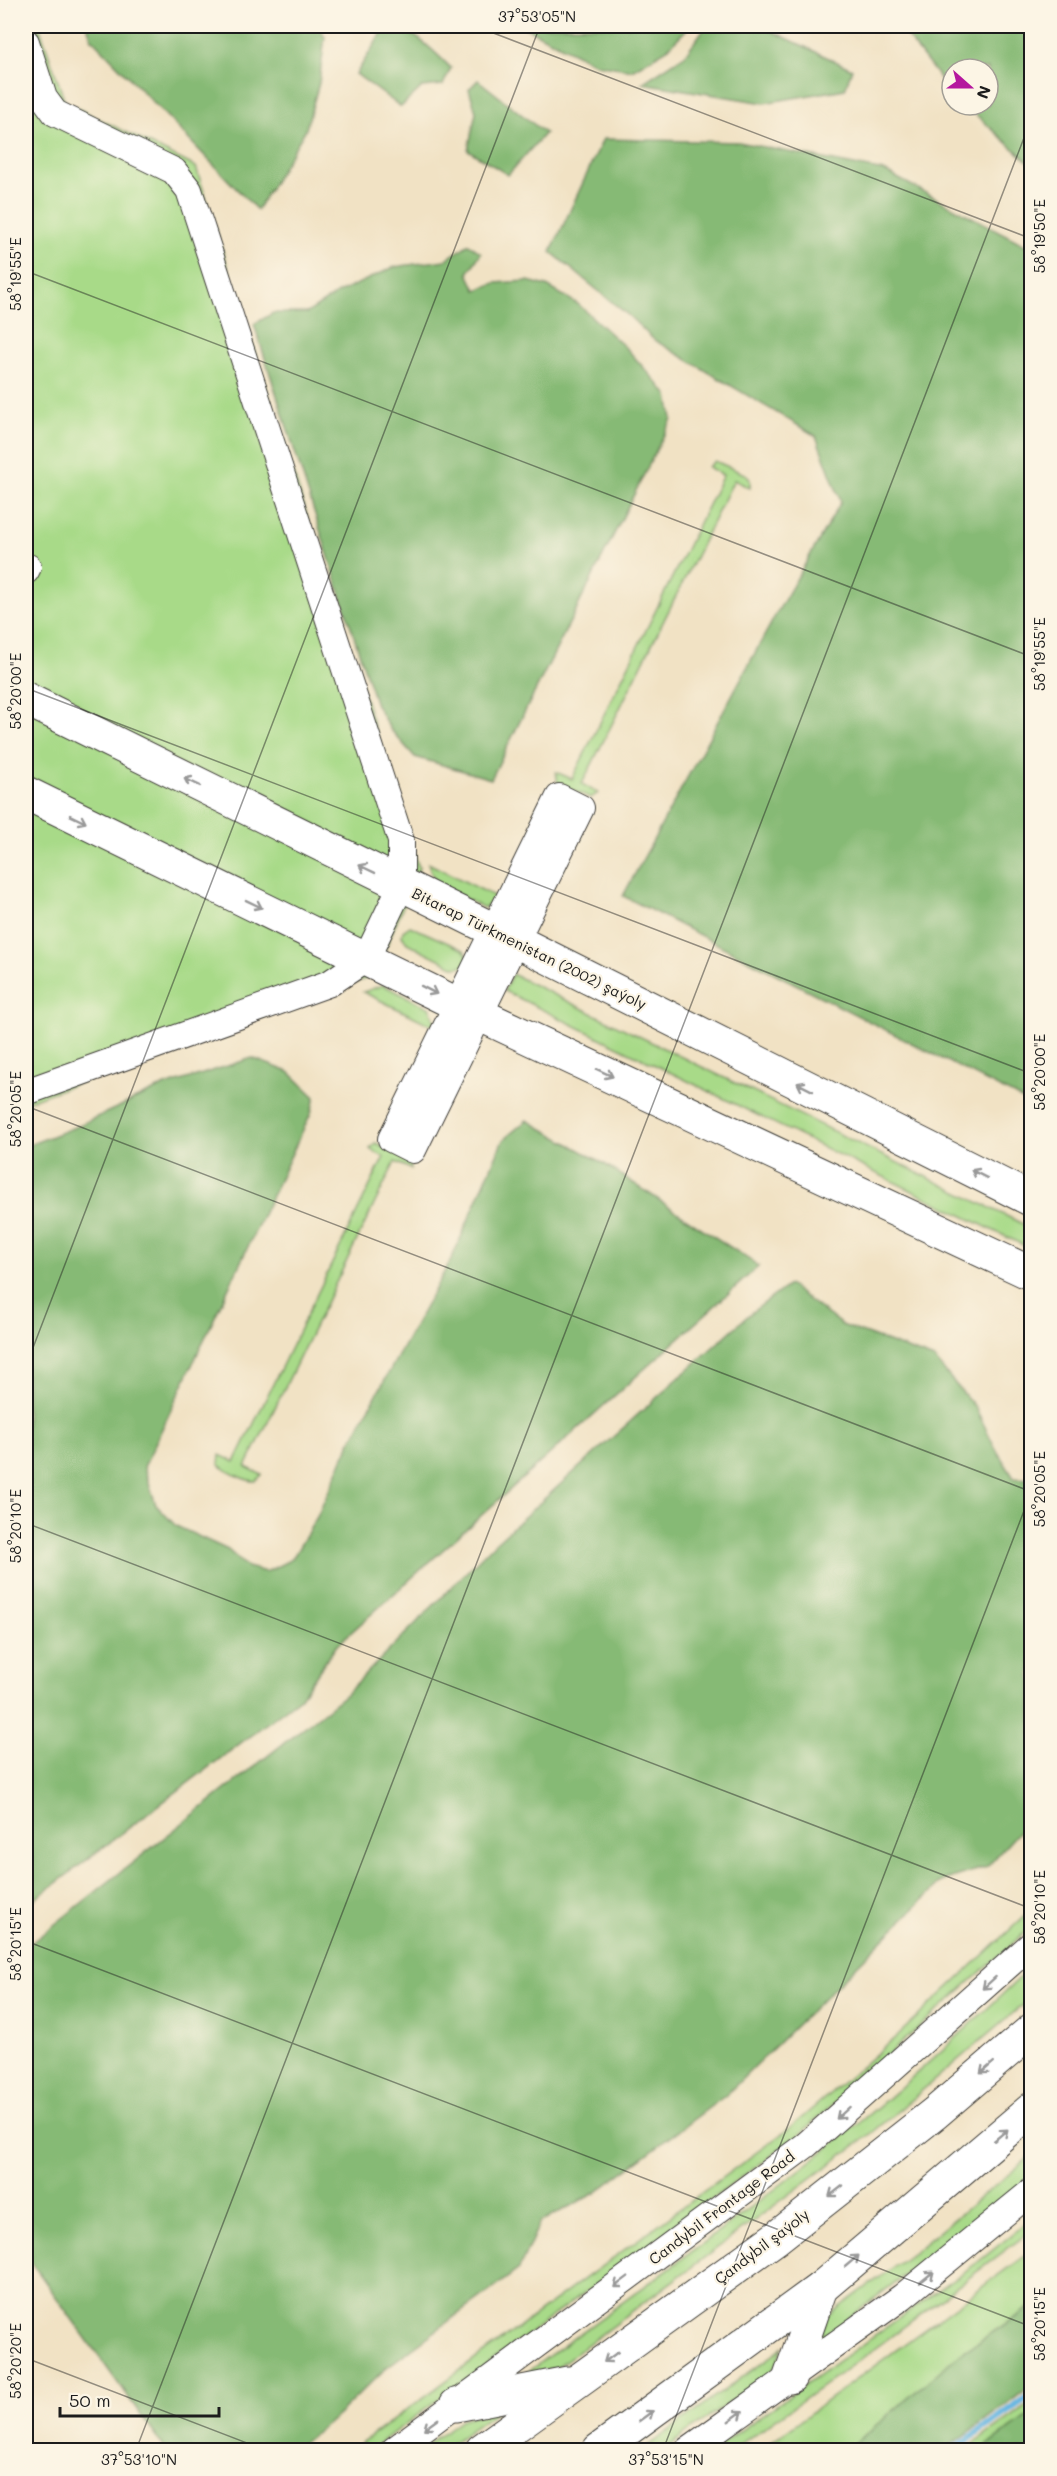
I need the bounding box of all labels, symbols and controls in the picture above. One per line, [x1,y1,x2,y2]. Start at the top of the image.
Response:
text: 37°53'05"N [498,6,576,26]
north arrow [940,57,1000,117]
text: N [972,83,996,102]
text: 58°19'50"E [1029,198,1049,273]
text: 58°19'55"E [5,237,25,311]
text: 58°19'55"E [1029,617,1049,691]
text: 58°20'00"E [5,652,25,729]
one-way arrow [184,776,202,787]
one-way arrow [69,813,87,825]
one-way arrow [359,862,377,874]
street label: Bitarap Türkmenistan (2002) şaýoly [409,882,650,1014]
one-way arrow [244,898,262,910]
one-way arrow [419,985,437,996]
text: 58°20'00"E [1029,1033,1049,1110]
one-way arrow [595,1068,613,1080]
text: 58°20'05"E [5,1070,25,1147]
one-way arrow [796,1080,814,1092]
one-way arrow [971,1167,989,1179]
text: 58°20'05"E [1029,1450,1049,1527]
text: 58°20'10"E [5,1488,25,1563]
text: 58°20'10"E [1029,1869,1049,1944]
text: 58°20'15"E [5,1907,25,1981]
one-way arrow [981,1976,996,1990]
one-way arrow [980,2061,995,2075]
one-way arrow [835,2106,850,2120]
one-way arrow [993,2128,1008,2142]
street label: Candybil Frontage Road [644,2146,798,2269]
one-way arrow [828,2185,844,2198]
street label: Çandybil şaýoly [710,2204,813,2288]
one-way arrow [844,2254,859,2268]
one-way arrow [919,2270,935,2283]
one-way arrow [614,2276,630,2289]
text: 58°20'15"E [1029,2287,1049,2361]
text: 58°20'20"E [5,2323,25,2399]
one-way arrow [604,2351,620,2363]
scale bar [60,2380,219,2418]
text: 50 m [69,2388,111,2412]
one-way arrow [638,2410,654,2422]
one-way arrow [727,2410,743,2422]
one-way arrow [423,2417,439,2430]
text: 37°53'10"N [101,2449,177,2469]
text: 37°53'15"N [628,2449,704,2469]

